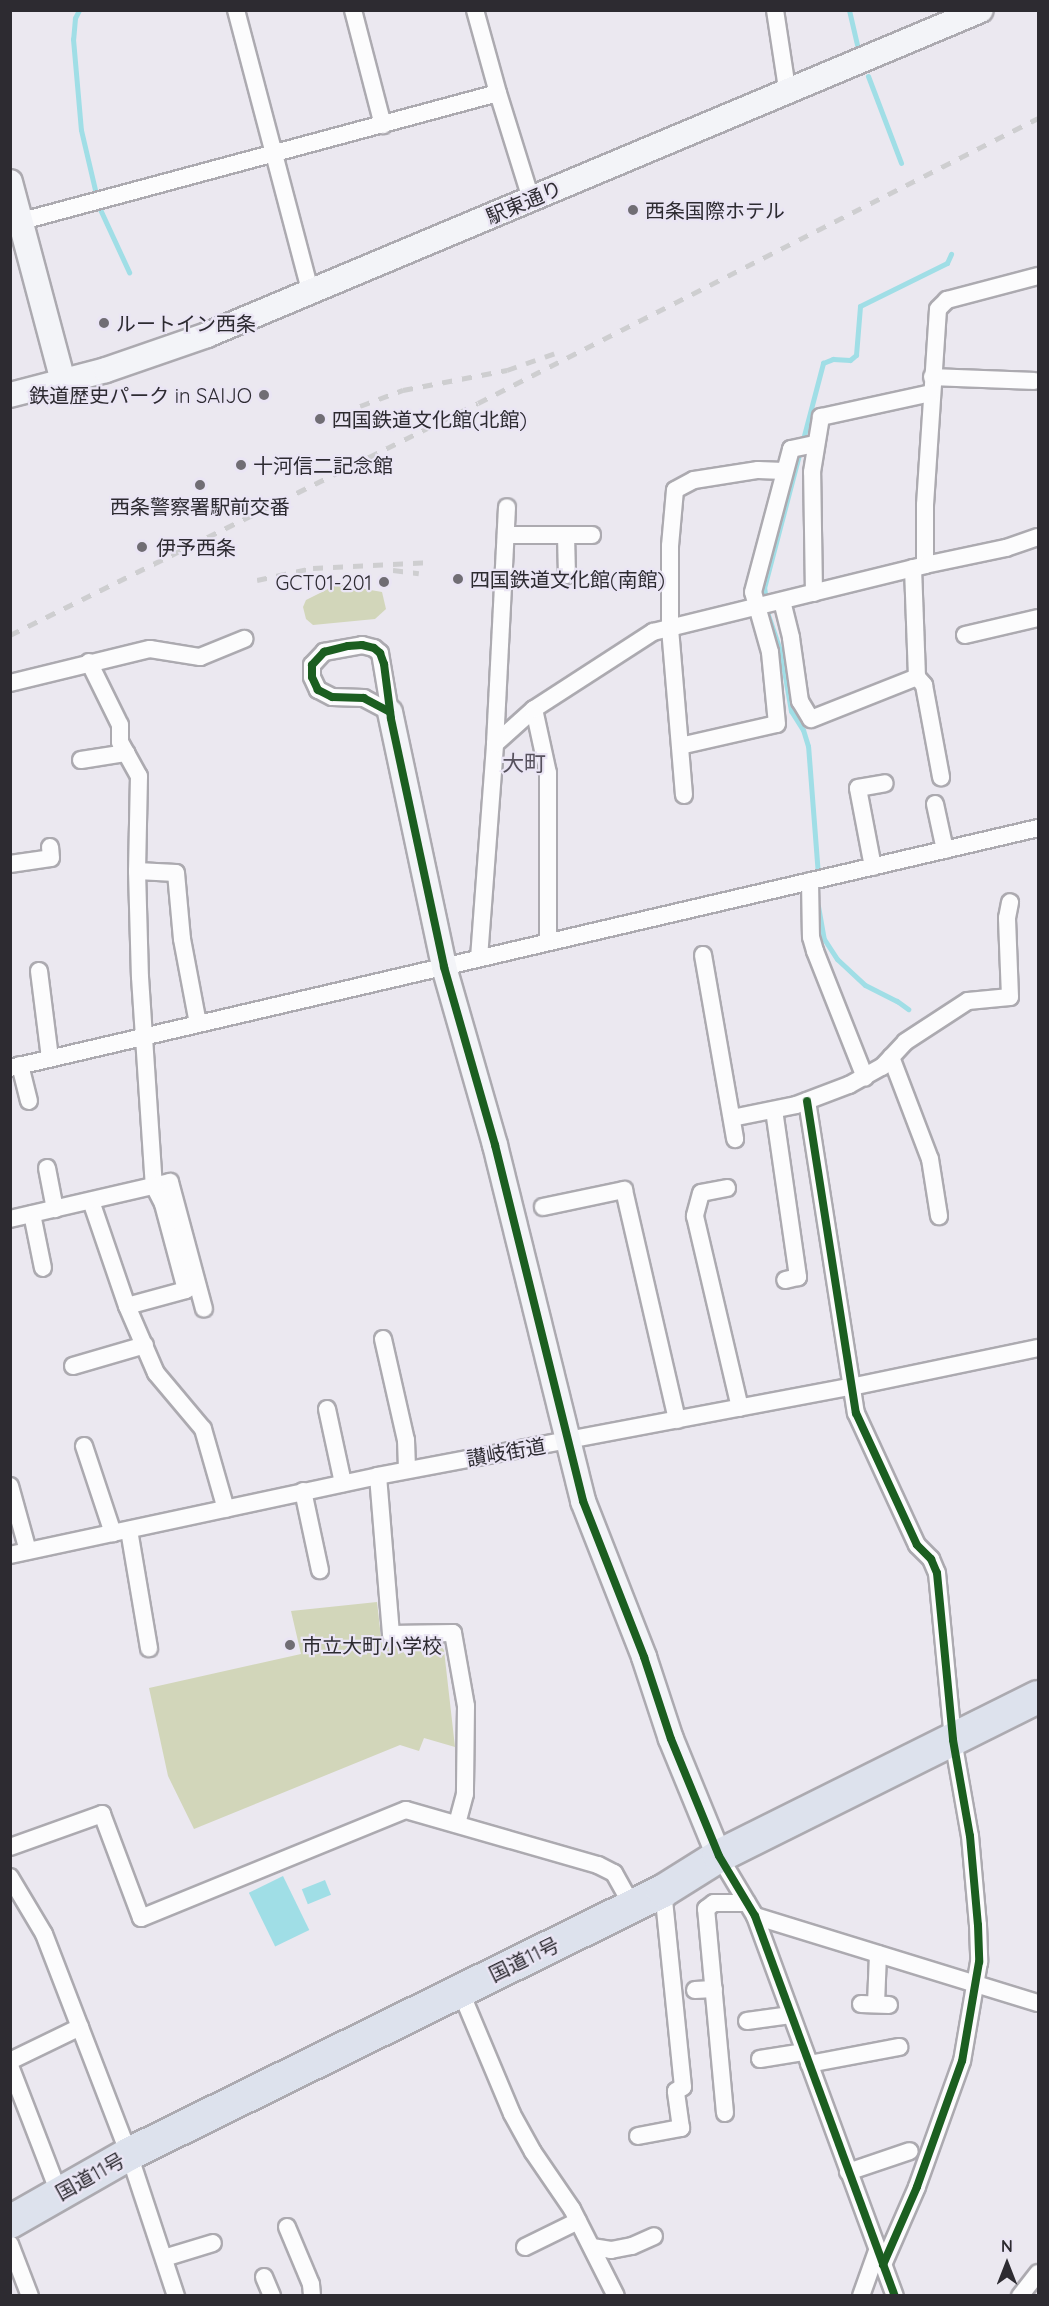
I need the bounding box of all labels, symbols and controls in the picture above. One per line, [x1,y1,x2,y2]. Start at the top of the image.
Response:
street label: 駅東通り [482,175,566,229]
place label: 西条国際ホテル [645,198,785,222]
marker: 西条国際ホテル [626,203,640,217]
place label: ルートイン西条 [116,311,256,335]
marker: ルートイン西条 [97,316,111,330]
place label: 鉄道歴史パーク in SAIJO [29,383,252,407]
marker: 鉄道歴史パーク in SAIJO [257,388,271,402]
place label: 四国鉄道文化館(北館) [332,407,527,431]
marker: 四国鉄道文化館(北館) [313,412,327,426]
place label: 十河信二記念館 [253,453,393,477]
marker: 十河信二記念館 [234,458,248,472]
marker: 西条警察署駅前交番 [193,478,207,492]
place label: 西条警察署駅前交番 [110,494,290,518]
place label: 伊予西条 [156,535,236,559]
marker: 伊予西条 [133,538,151,556]
place label: 四国鉄道文化館(南館) [470,567,665,591]
place label: GCT01-201 [275,570,372,594]
marker: 四国鉄道文化館(南館) [451,572,465,586]
marker: GCT01-201 [377,575,391,589]
district label: 大町 [502,751,546,777]
street label: 讃岐街道 [465,1433,547,1471]
place label: 市立大町小学校 [302,1633,442,1657]
marker: 市立大町小学校 [283,1638,297,1652]
street label: 国道11号 [485,1932,563,1986]
street label: 国道11号 [51,2147,129,2205]
north arrow [977,2234,1037,2294]
text: N [1001,2236,1013,2256]

